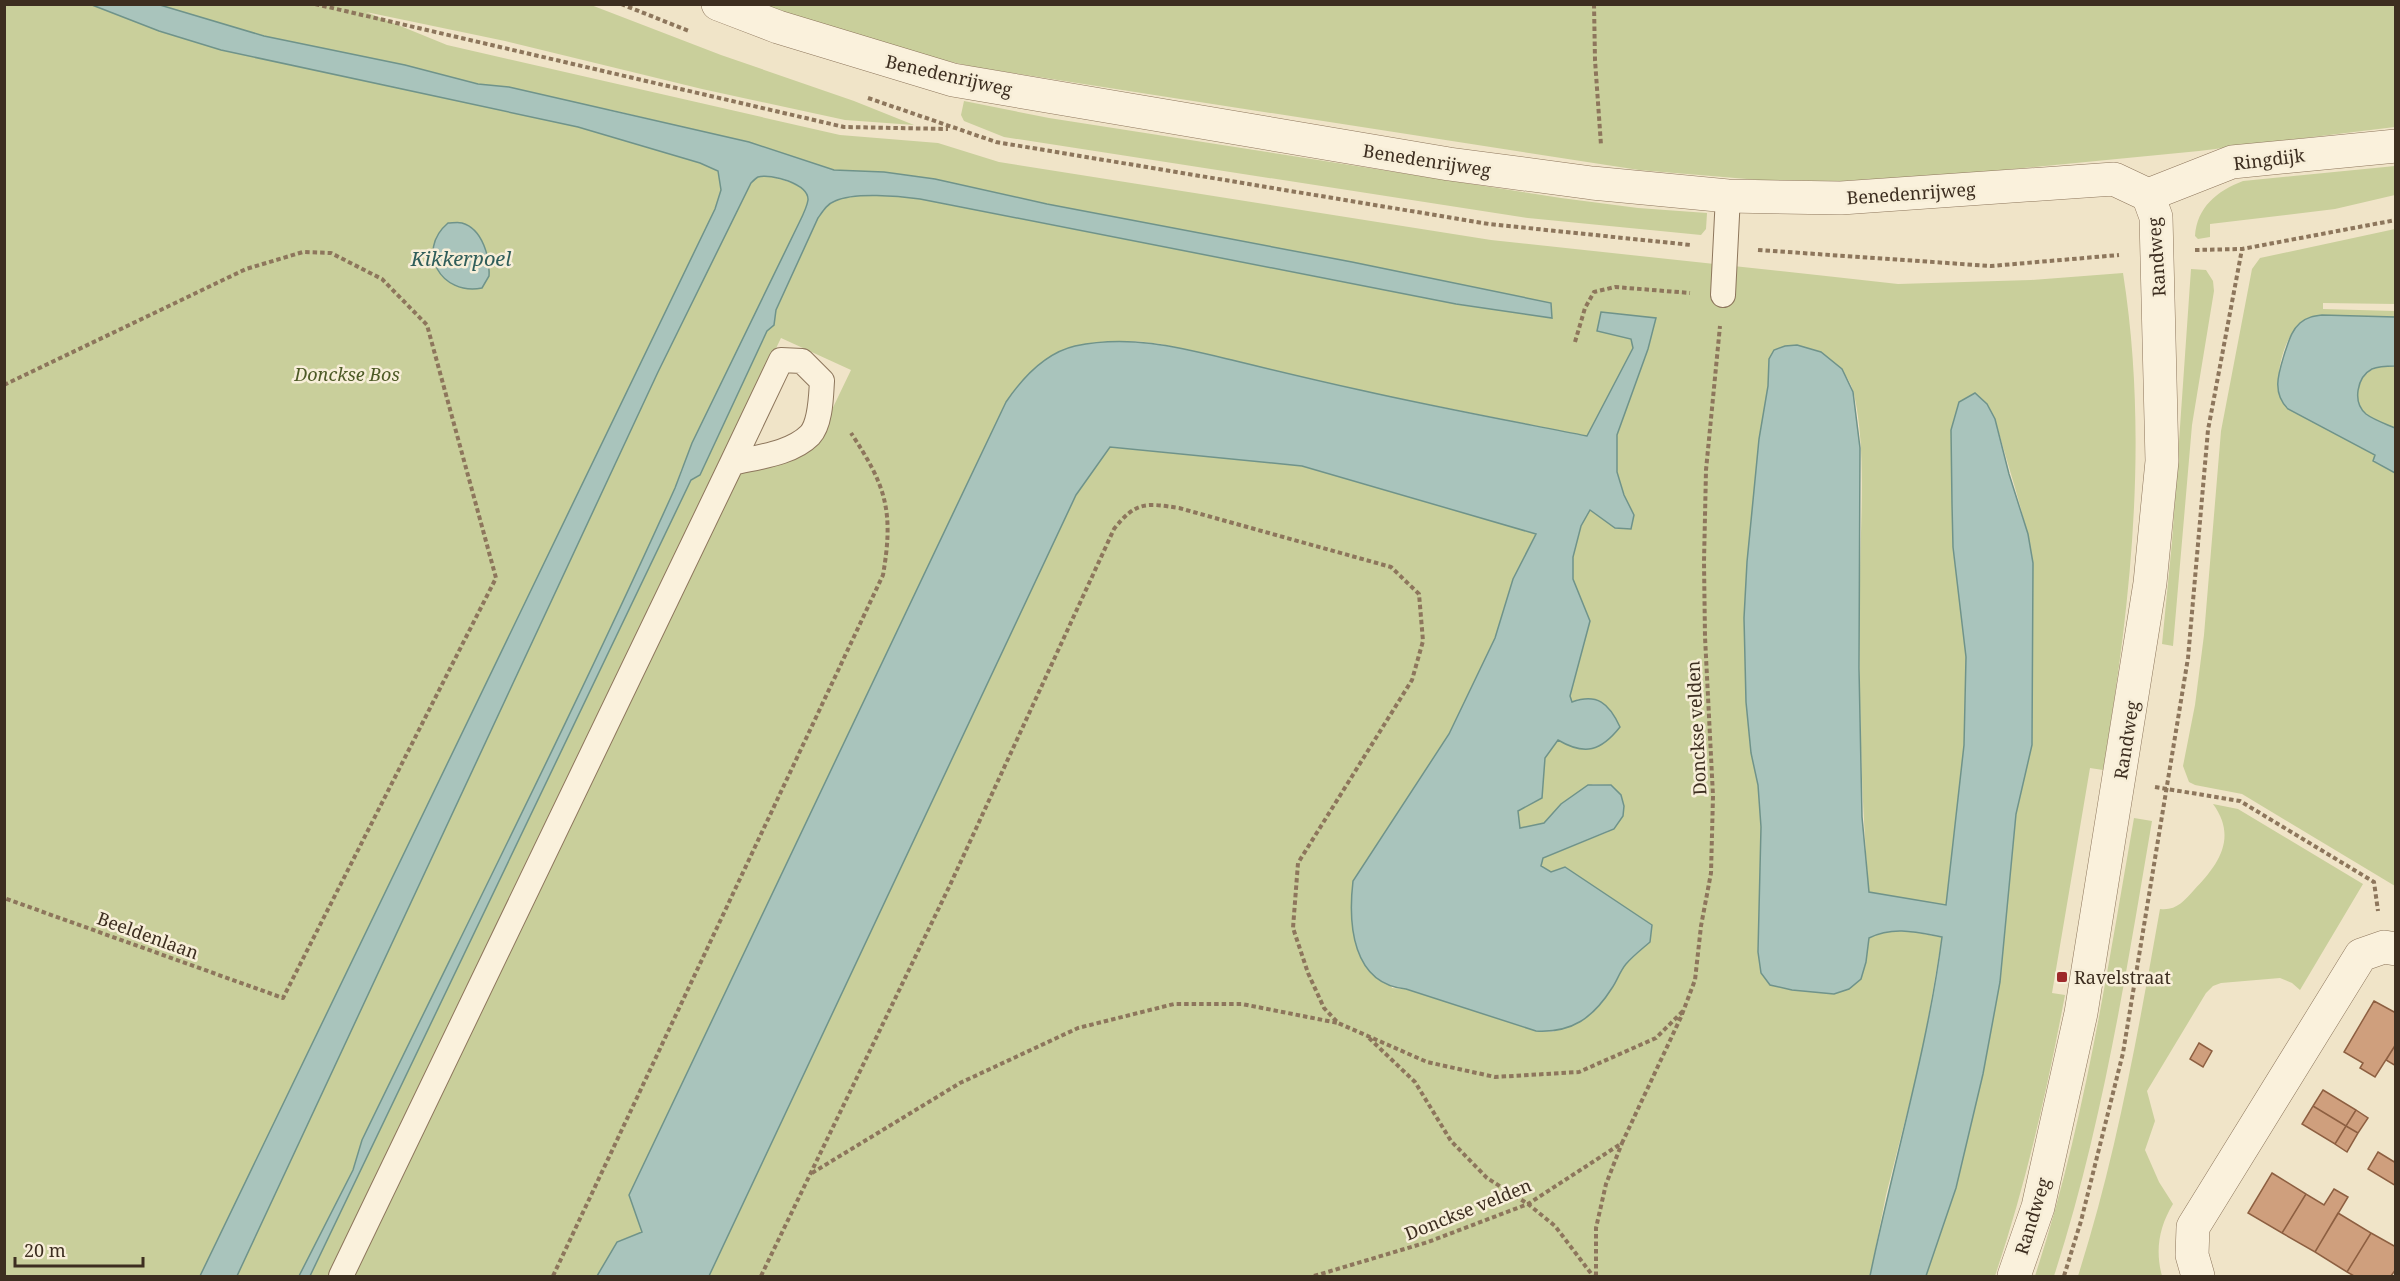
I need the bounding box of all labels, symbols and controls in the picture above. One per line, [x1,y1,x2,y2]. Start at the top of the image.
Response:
street label: Benedenrijweg [883,49,1015,101]
street label: Benedenrijweg [1361,138,1493,182]
street label: Ringdijk [2232,143,2306,175]
street label: Benedenrijweg [1846,176,1977,209]
street label: Randweg [2141,216,2171,297]
water label: Kikkerpoel [410,245,511,272]
park label: Donckse Bos [293,362,400,386]
street label: Donckse velden [1680,660,1712,796]
street label: Randweg [2108,699,2144,781]
street label: Beeldenlaan [94,906,202,965]
place label: Ravelstraat [2074,965,2171,989]
marker: Ravelstraat [2055,970,2069,984]
street label: Donckse velden [1401,1172,1535,1245]
street label: Randweg [2009,1174,2055,1257]
scale bar [15,1230,142,1268]
text: 20 m [24,1238,66,1262]

